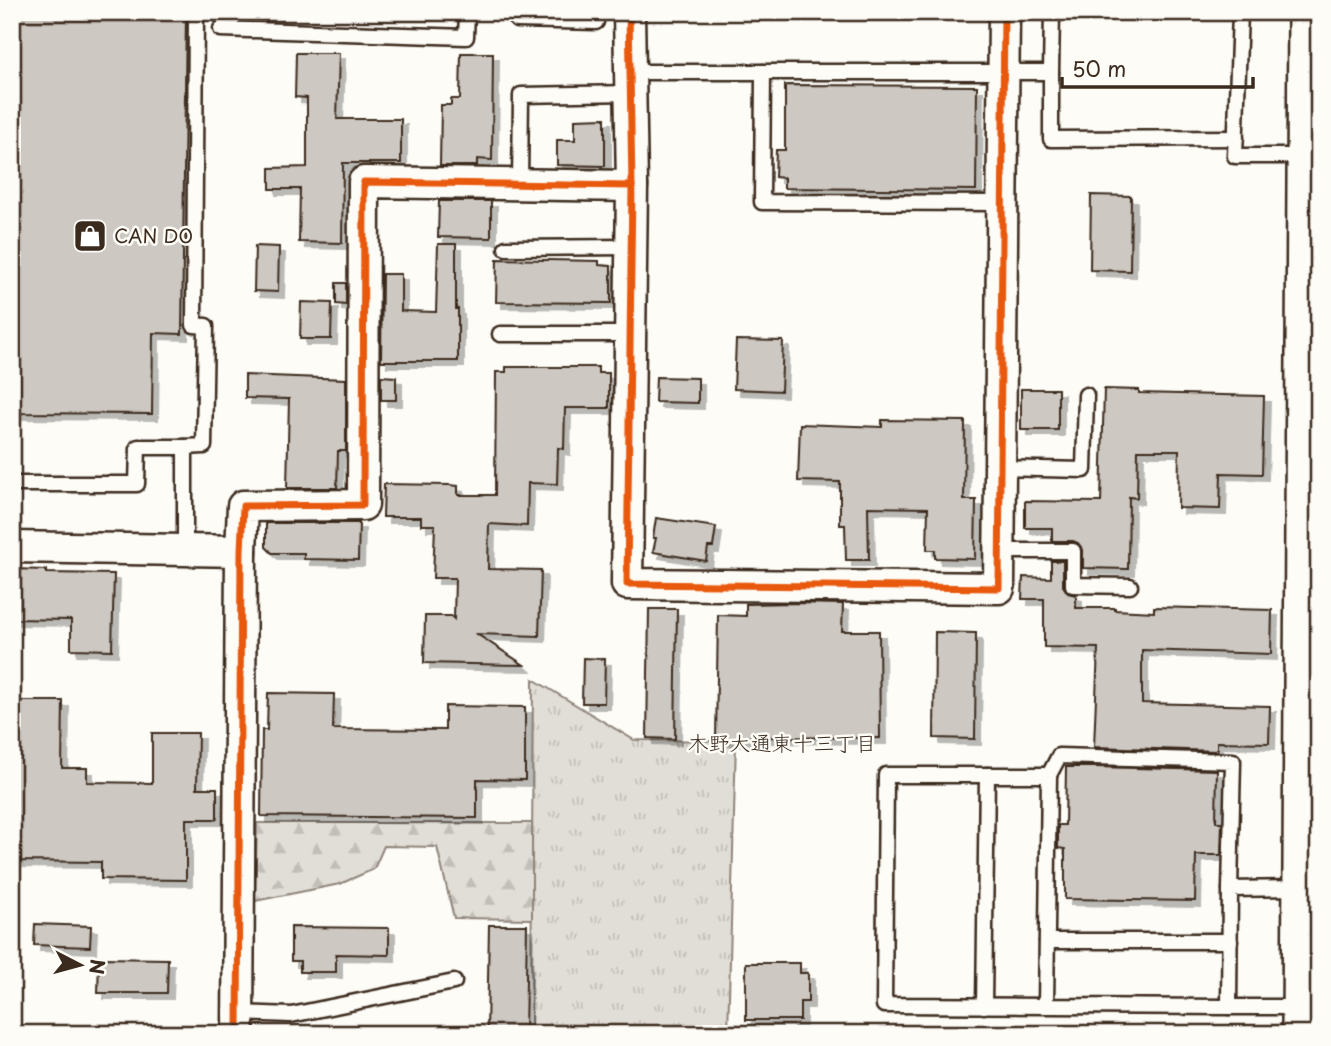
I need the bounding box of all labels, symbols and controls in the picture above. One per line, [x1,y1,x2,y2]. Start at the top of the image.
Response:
scale bar [1062,46,1252,90]
text: 50 m [1072,52,1126,84]
shop icon: CAN DO [71,217,109,255]
place label: CAN DO [114,221,193,249]
district label: 木野大通東十三丁目 [688,726,877,758]
north arrow [46,930,116,1000]
text: N [83,958,113,976]

